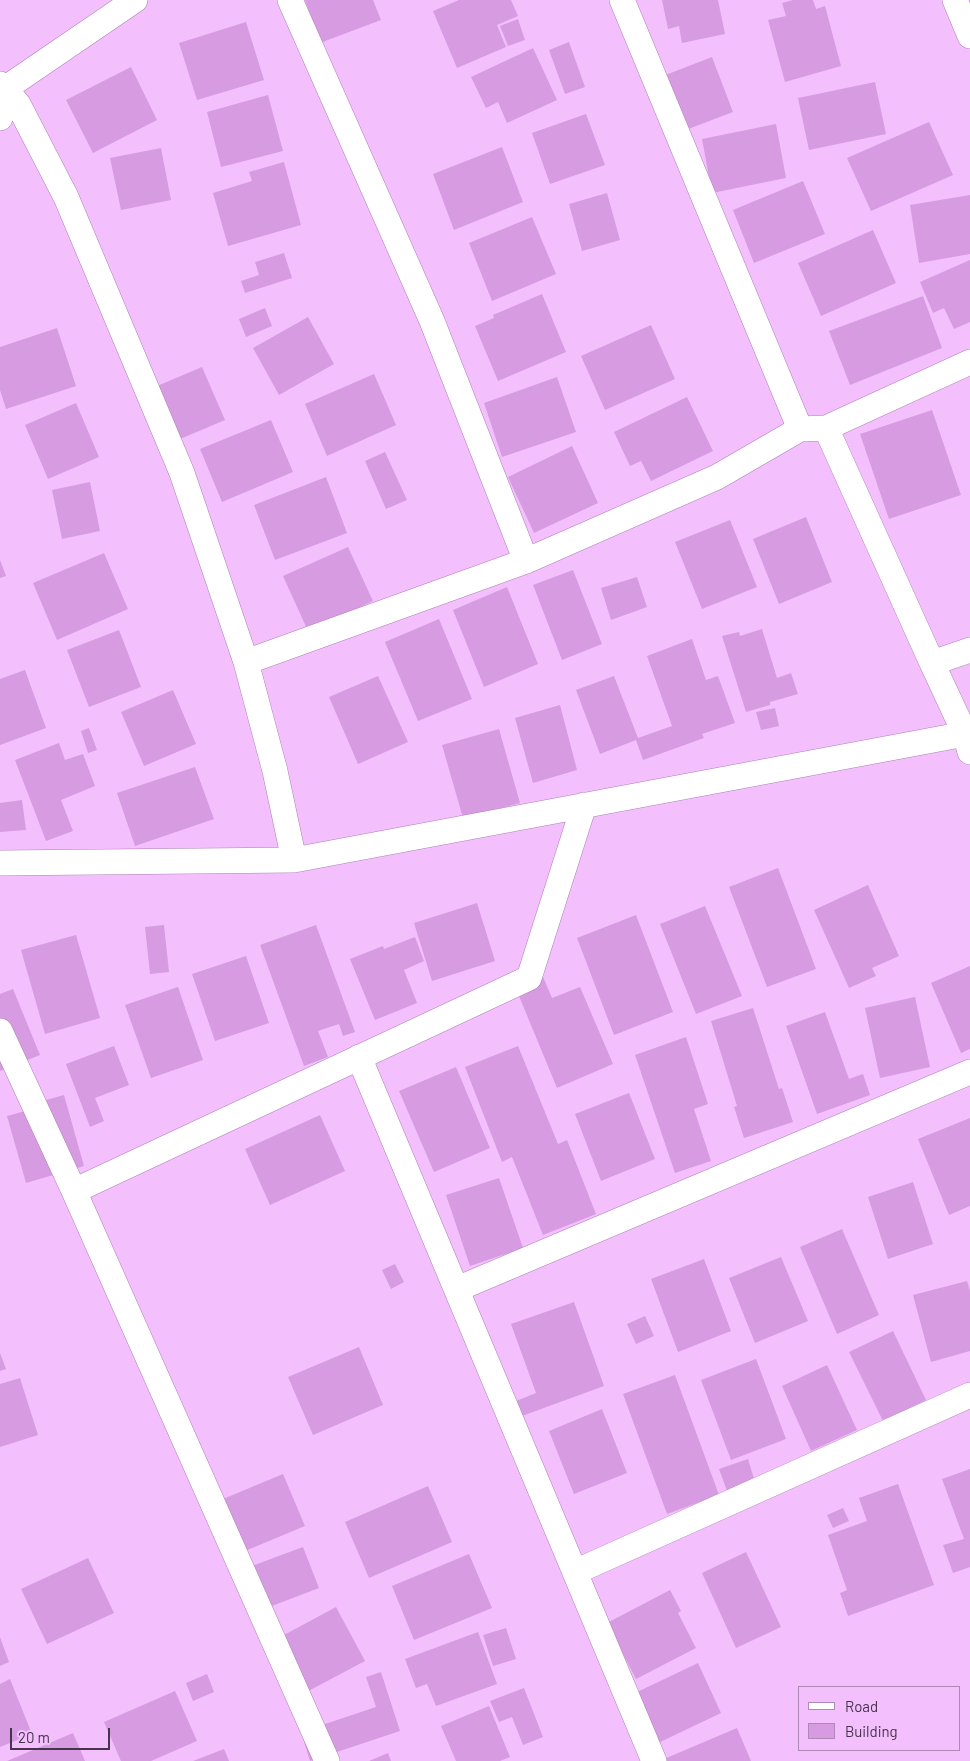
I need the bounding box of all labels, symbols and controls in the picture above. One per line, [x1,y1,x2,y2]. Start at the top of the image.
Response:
legend [798,1686,960,1751]
text: Road [845,1697,878,1715]
scale bar [12,1718,112,1750]
text: Building [845,1722,898,1740]
text: 20 m [18,1728,50,1746]

